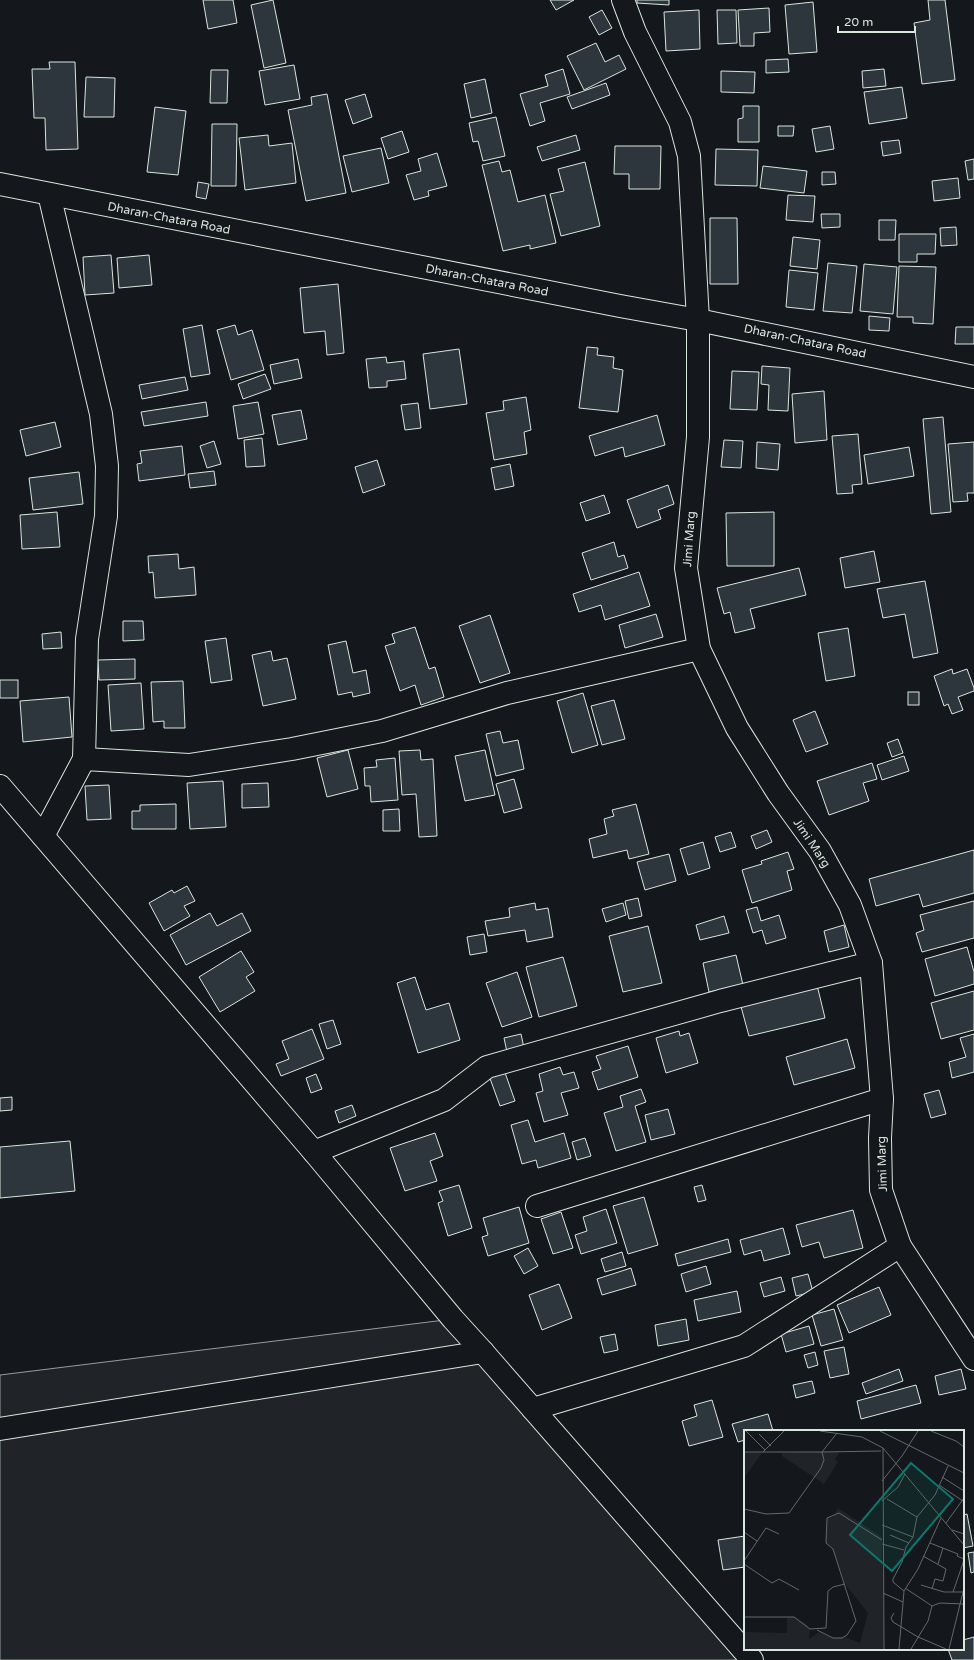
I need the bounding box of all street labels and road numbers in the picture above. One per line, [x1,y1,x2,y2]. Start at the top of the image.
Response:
street label: Dharan-Chatara Road [106,199,232,237]
street label: Dharan-Chatara Road [424,261,550,299]
street label: Dharan-Chatara Road [743,321,867,361]
street label: Jimi Marg [680,511,698,567]
street label: Jimi Marg [791,816,833,870]
street label: Jimi Marg [874,1136,890,1192]

